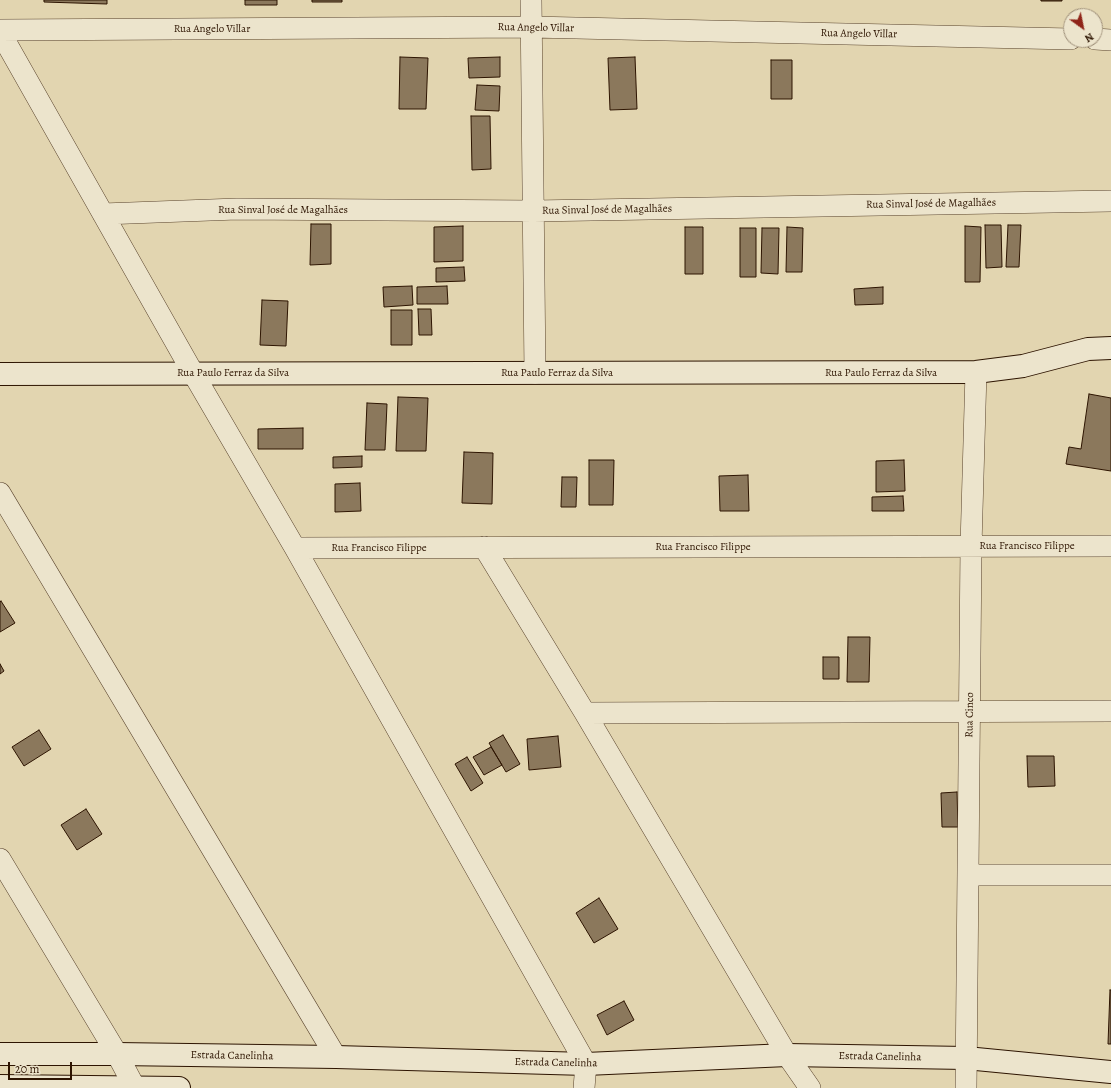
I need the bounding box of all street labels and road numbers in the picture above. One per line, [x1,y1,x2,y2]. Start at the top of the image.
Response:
street label: Rua Angelo Villar [498,21,574,35]
street label: Rua Angelo Villar [174,22,250,36]
street label: Rua Angelo Villar [821,27,897,41]
street label: Rua Sinval José de Magalhães [866,196,996,212]
street label: Rua Sinval José de Magalhães [542,202,672,218]
street label: Rua Sinval José de Magalhães [218,203,348,217]
street label: Rua Paulo Ferraz da Silva [177,366,289,380]
street label: Rua Paulo Ferraz da Silva [501,366,613,380]
street label: Rua Paulo Ferraz da Silva [825,366,937,380]
street label: Rua Francisco Filippe [979,539,1075,553]
street label: Rua Francisco Filippe [655,540,751,554]
street label: Rua Francisco Filippe [331,541,427,555]
street label: Rua Cinco [963,692,977,738]
street label: Estrada Canelinha [191,1049,273,1063]
street label: Estrada Canelinha [839,1050,921,1064]
street label: Estrada Canelinha [515,1056,597,1070]

